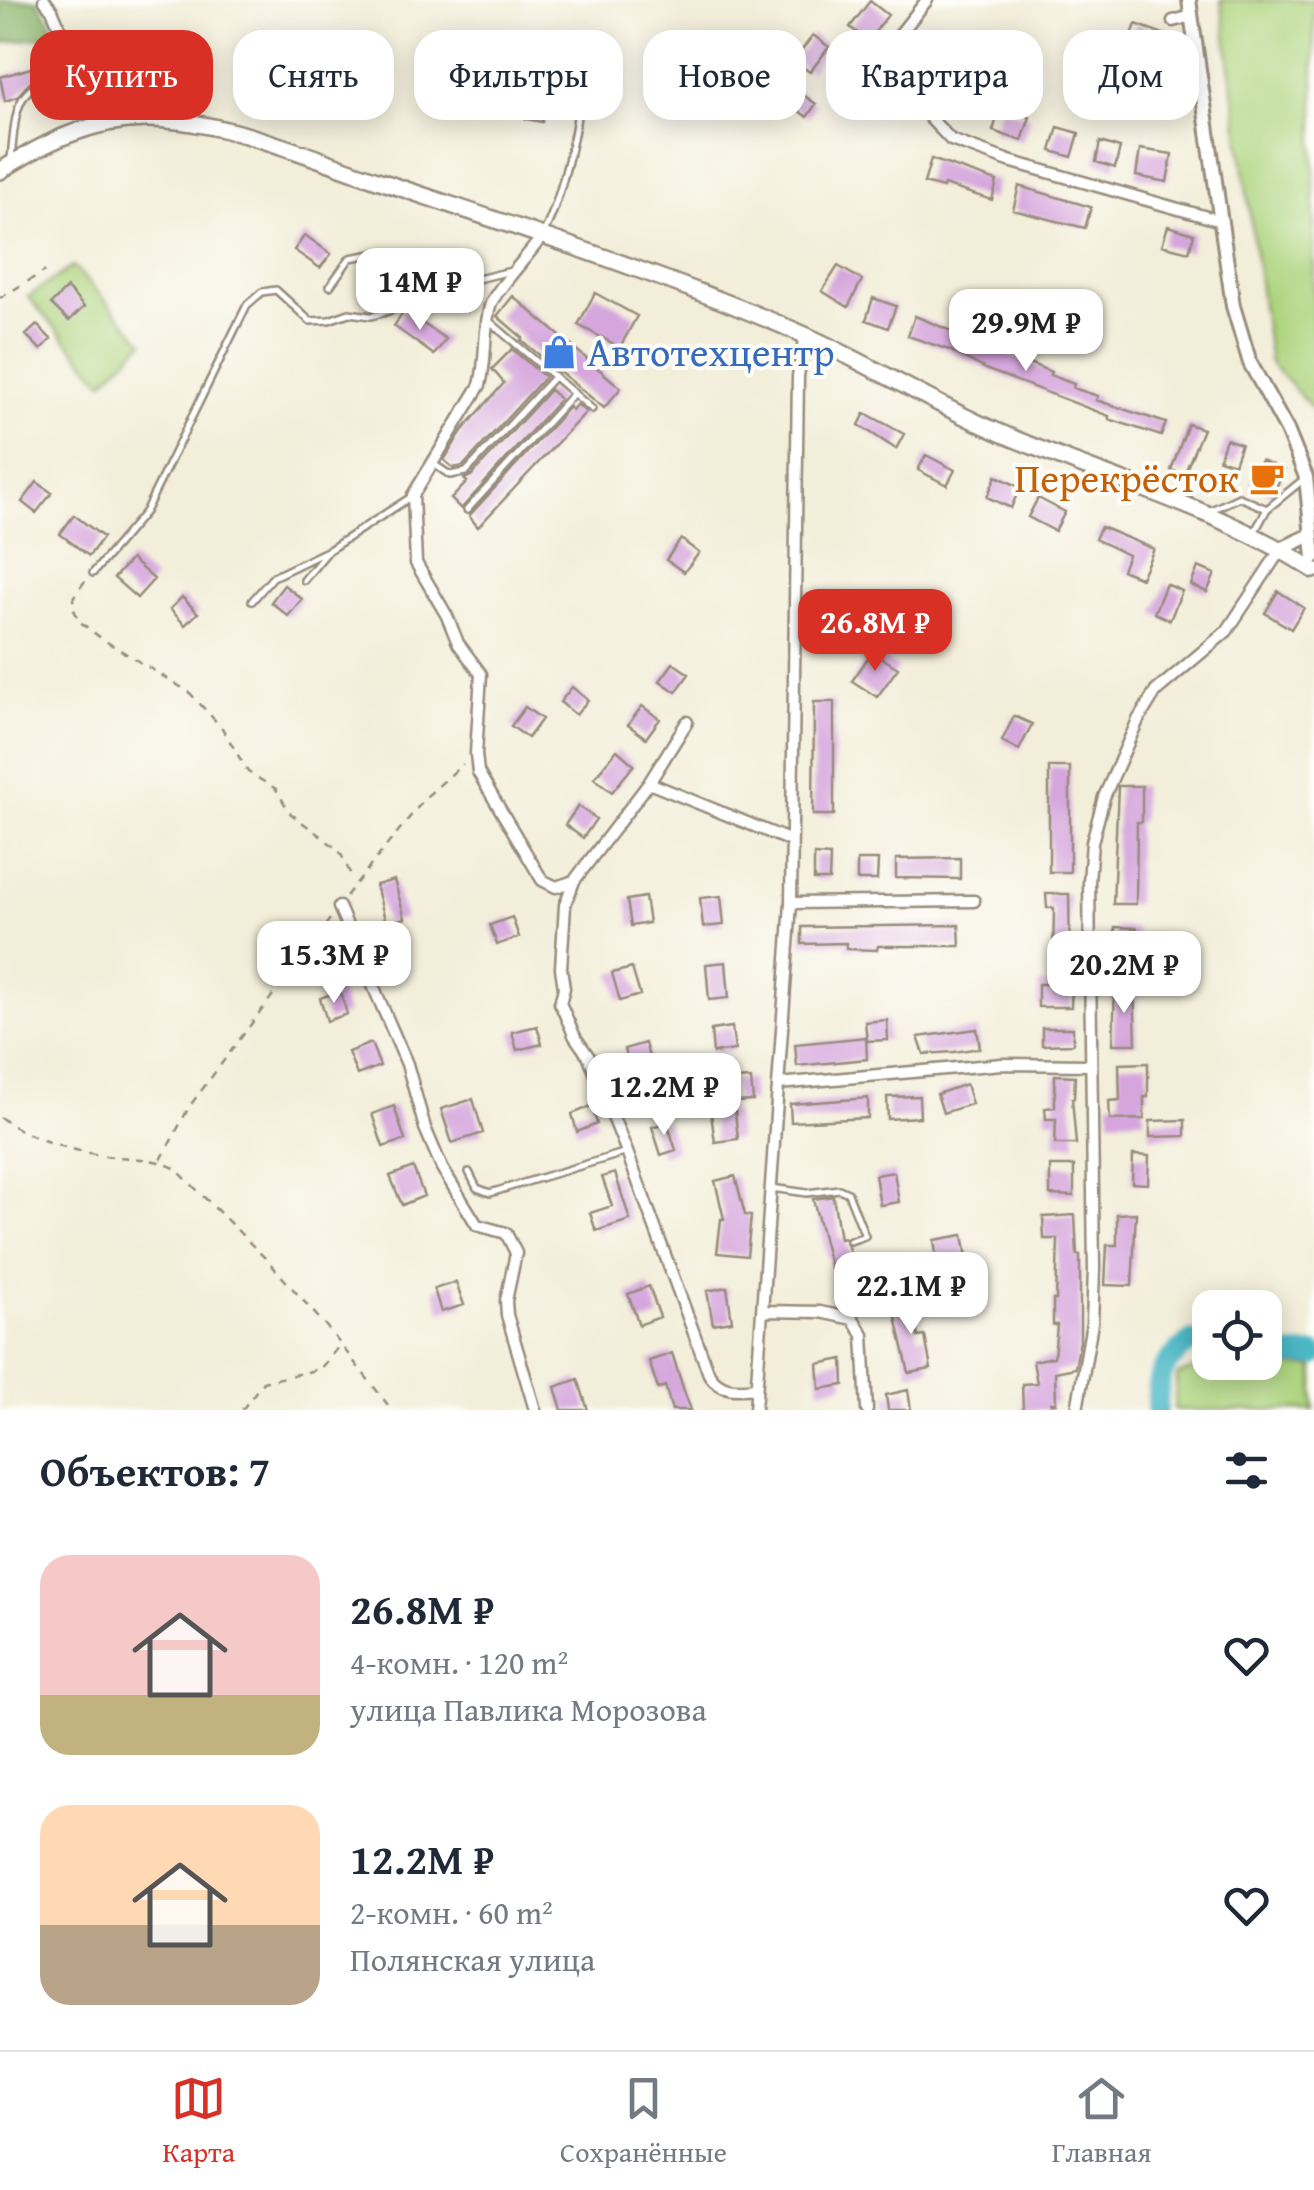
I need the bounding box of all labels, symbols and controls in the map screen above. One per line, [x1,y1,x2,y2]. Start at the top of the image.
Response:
chip: Купить [30,30,213,120]
chip: Снять [233,30,394,120]
chip: Фильтры [414,30,623,120]
chip: Новое [643,30,806,120]
chip: Квартира [826,30,1043,120]
chip: Дом [1063,30,1199,120]
pin: 14M ₽ [350,248,490,333]
text: 14M ₽ [378,257,462,304]
pin: 29.9M ₽ [934,289,1118,374]
text: 29.9M ₽ [971,298,1081,345]
place label: Автотехцентр [587,322,835,381]
shop icon: Автотехцентр [540,333,578,371]
place label: Перекрёсток [1014,448,1239,507]
cafe icon: Перекрёсток [1248,459,1286,497]
pin: 26.8M ₽ [783,589,967,674]
text: 26.8M ₽ [820,598,930,645]
pin: 15.3M ₽ [242,921,426,1006]
text: 15.3M ₽ [279,930,389,977]
pin: 20.2M ₽ [1032,931,1216,1016]
text: 20.2M ₽ [1069,940,1179,987]
pin: 12.2M ₽ [572,1053,756,1138]
text: 12.2M ₽ [609,1062,719,1109]
pin: 22.1M ₽ [819,1252,1003,1337]
text: 22.1M ₽ [856,1261,966,1308]
map controls [1192,1290,1282,1380]
button: locate [1192,1290,1282,1380]
text: Объектов: 7 [40,1440,270,1501]
icon: filters [1219,1443,1274,1498]
text: 26.8M ₽ [350,1578,494,1639]
icon: home [120,1595,240,1715]
icon: heart [1219,1628,1274,1683]
text: 4-комн. · 120 m² [350,1639,568,1686]
text: улица Павлика Морозова [350,1686,707,1733]
text: 12.2M ₽ [350,1828,494,1889]
icon: home [120,1845,240,1965]
icon: heart [1219,1878,1274,1933]
text: 2-комн. · 60 m² [350,1889,553,1936]
text: Полянская улица [350,1936,595,1983]
tab: Карта [162,2071,235,2172]
tab: Сохранённые [560,2071,727,2172]
tab: Главная [1052,2071,1152,2172]

